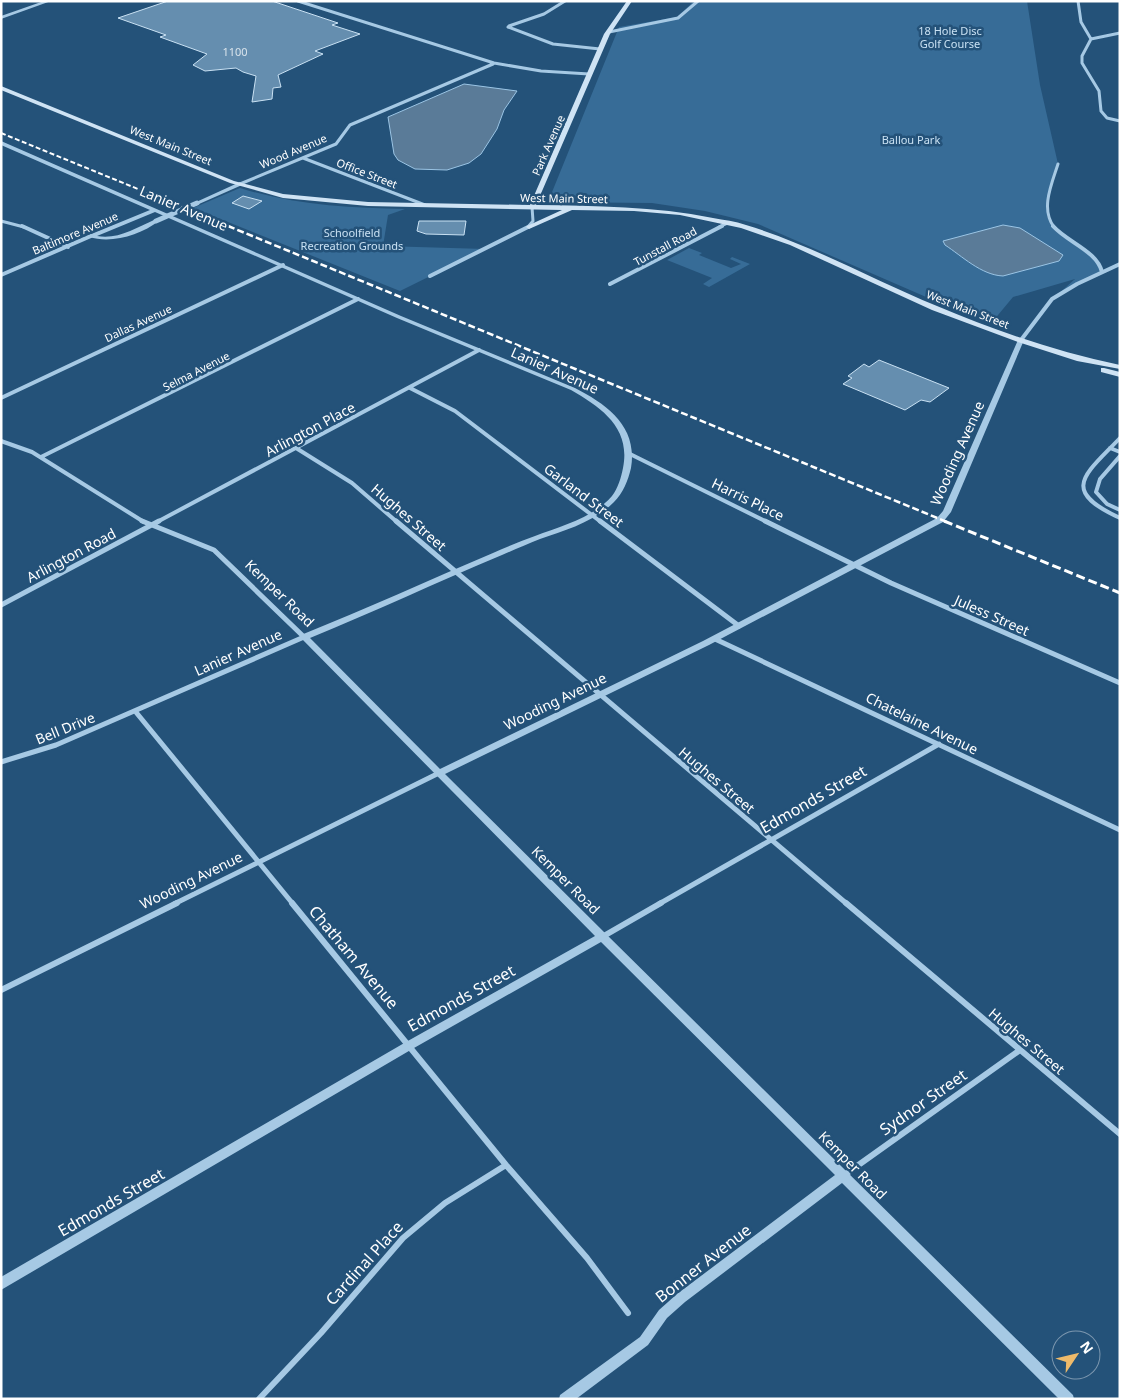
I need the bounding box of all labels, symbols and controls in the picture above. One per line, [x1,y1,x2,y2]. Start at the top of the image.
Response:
park label: 18 Hole Disc Golf Course [918,23,982,51]
house number: 1100 [222,44,248,59]
street label: Park Avenue [528,112,568,178]
street label: West Main Street [128,122,214,168]
street label: Wood Avenue [257,130,329,172]
park label: Ballou Park [882,132,940,147]
street label: Office Street [334,155,400,191]
street label: Lanier Avenue [137,181,231,235]
street label: West Main Street [520,190,608,206]
street label: Baltimore Avenue [30,208,120,258]
street label: Tunstall Road [631,223,699,269]
park label: Schoolfield Recreation Grounds [301,225,403,253]
street label: West Main Street [924,286,1012,332]
street label: Dallas Avenue [102,301,174,345]
street label: Lanier Avenue [508,342,602,398]
street label: Selma Avenue [160,348,232,394]
street label: Arlington Place [262,397,359,461]
street label: Wooding Avenue [926,398,988,508]
street label: Garland Street [540,459,628,531]
street label: Harris Place [709,473,787,525]
street label: Hughes Street [367,479,451,555]
street label: Arlington Road [23,523,119,587]
street label: Kemper Road [241,555,319,631]
street label: Juless Street [950,589,1032,640]
street label: Lanier Avenue [191,624,285,680]
street label: Wooding Avenue [501,668,610,734]
street label: Chatelaine Avenue [863,688,981,758]
street label: Bell Drive [32,707,98,749]
street label: Hughes Street [675,743,759,817]
street label: Edmonds Street [756,759,870,838]
street label: Kemper Road [528,842,604,918]
street label: Wooding Avenue [137,847,246,913]
street label: Chatham Avenue [304,901,404,1013]
street label: Edmonds Street [403,959,519,1037]
street label: Hughes Street [985,1004,1069,1078]
street label: Sydnor Street [875,1064,971,1140]
street label: Kemper Road [815,1127,891,1203]
street label: Edmonds Street [54,1162,168,1241]
street label: Cardinal Place [320,1216,408,1310]
street label: Bonner Avenue [651,1219,755,1307]
north arrow [1051,1330,1101,1380]
text: N [1076,1337,1098,1357]

